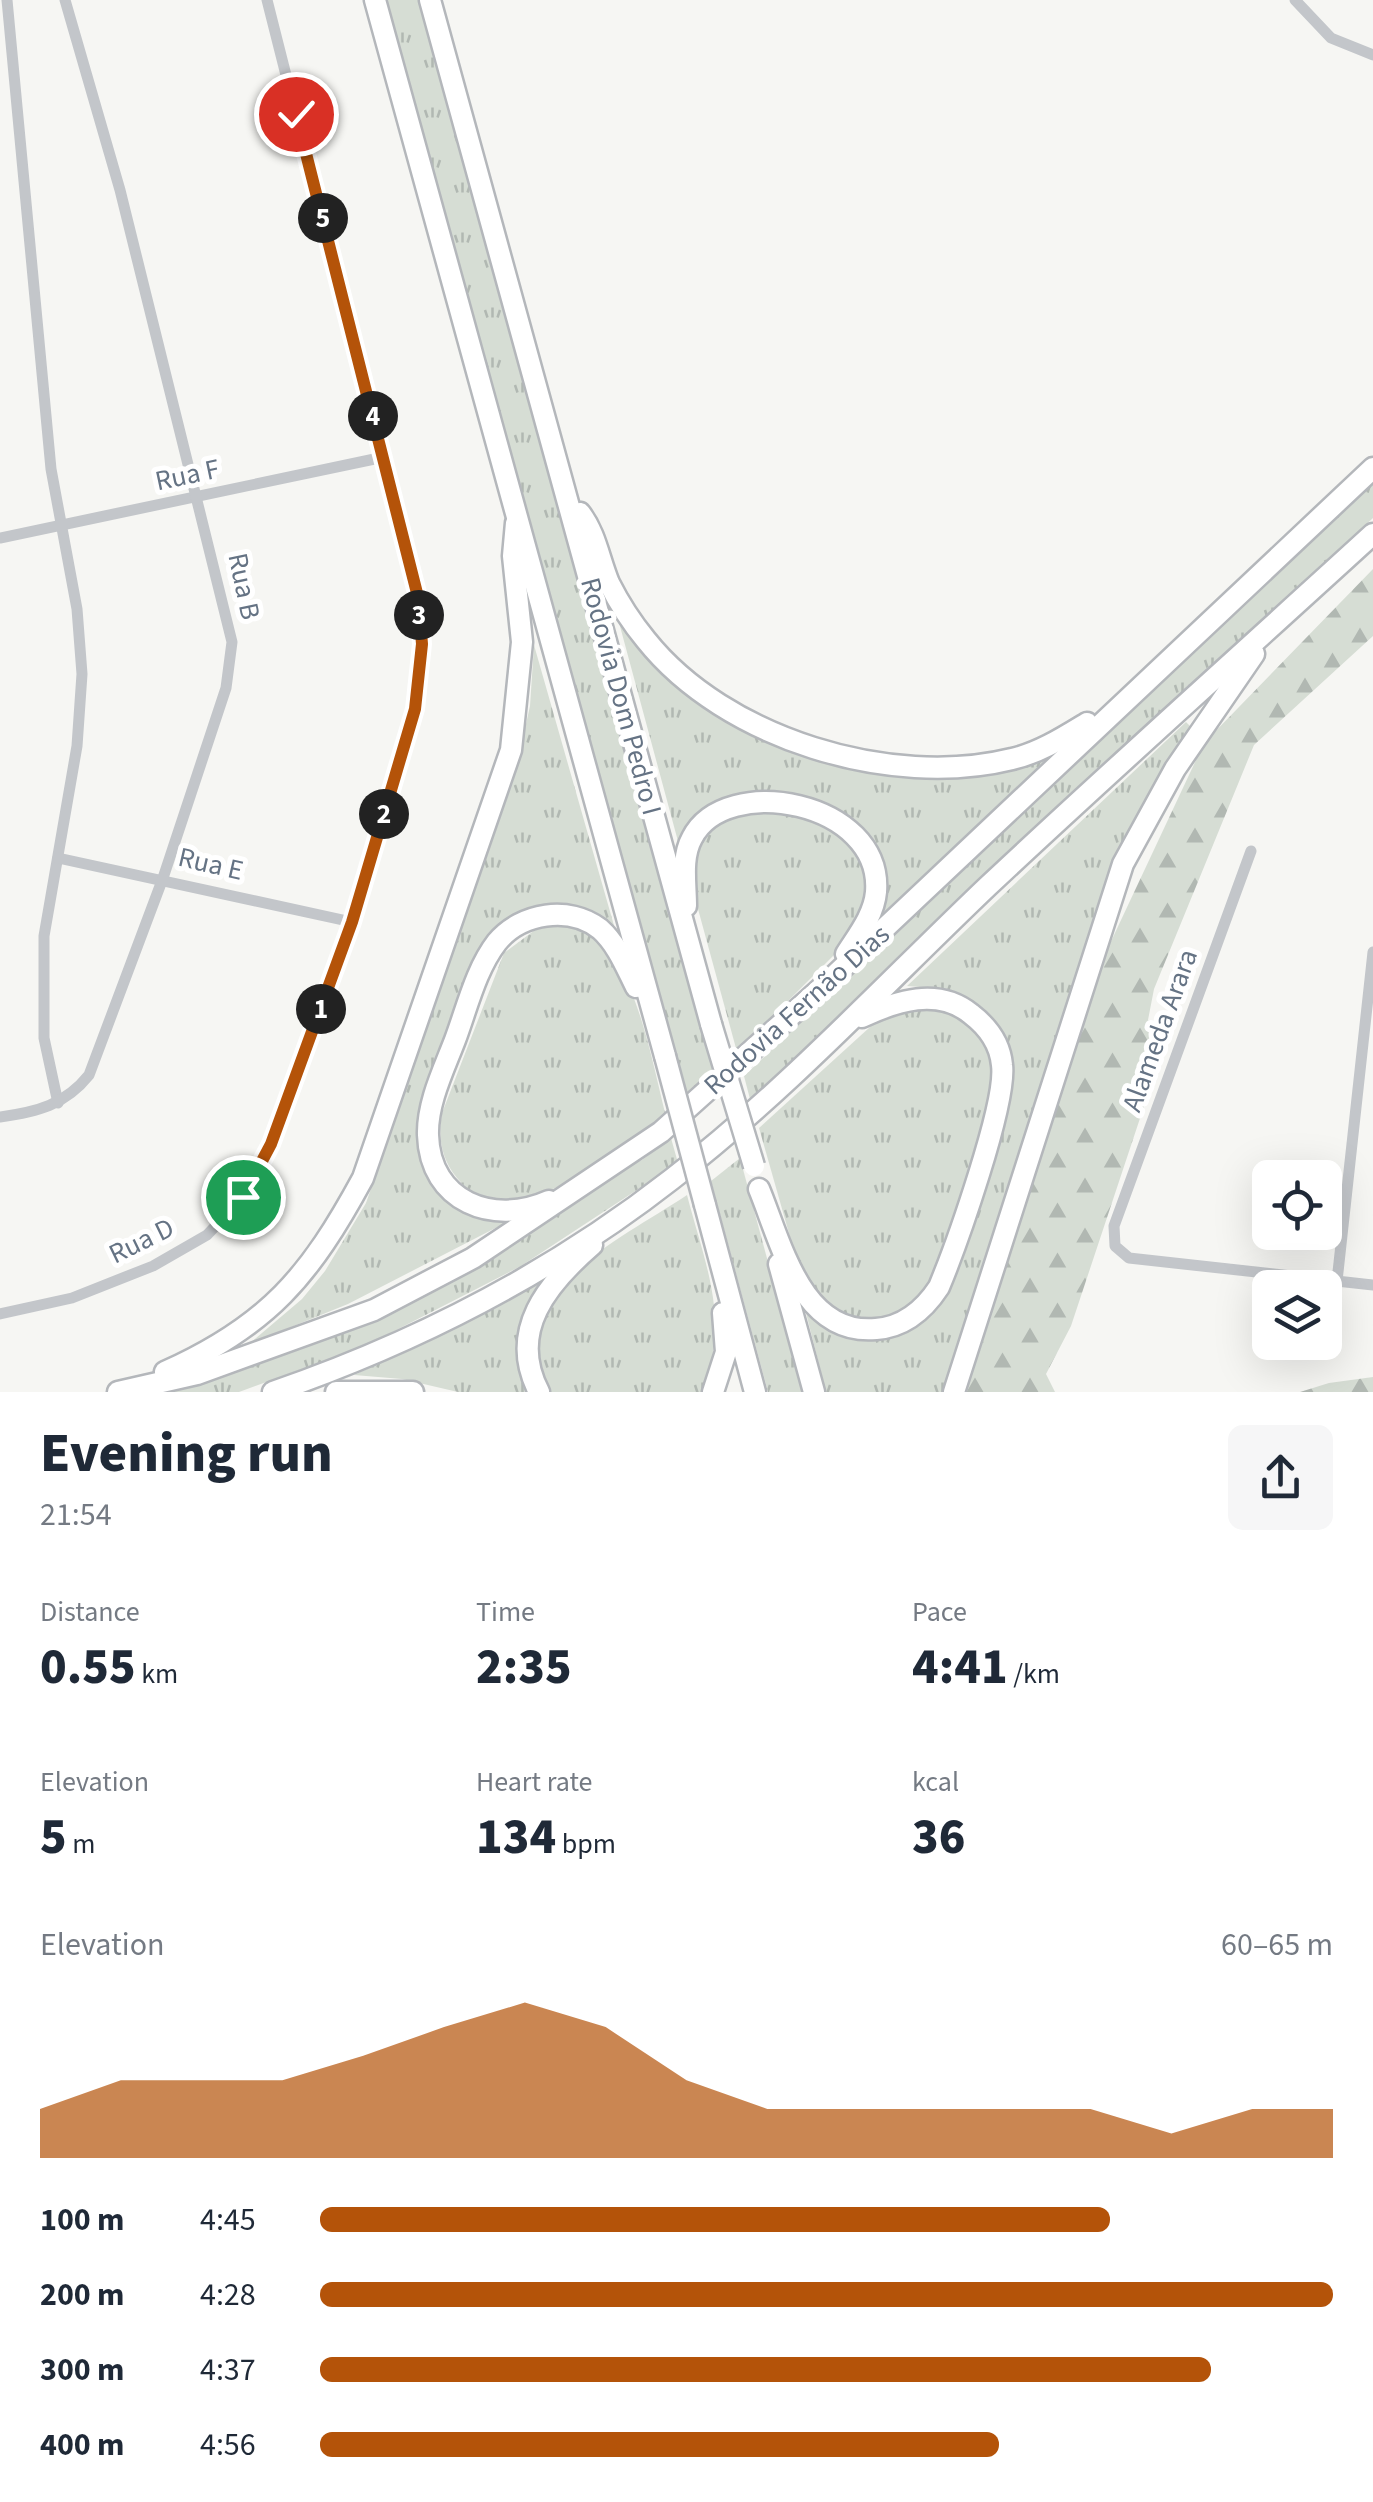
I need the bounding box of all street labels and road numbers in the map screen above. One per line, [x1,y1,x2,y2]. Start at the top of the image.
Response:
street label: Rua F [151,449,223,501]
street label: Rua B [217,549,271,623]
street label: Rodovia Dom Pedro I [570,573,672,820]
street label: Rua E [174,837,247,891]
street label: Rodovia Fernão Dias [695,915,899,1104]
street label: Alameda Arara [1112,943,1208,1117]
street label: Rua D [102,1208,181,1274]

